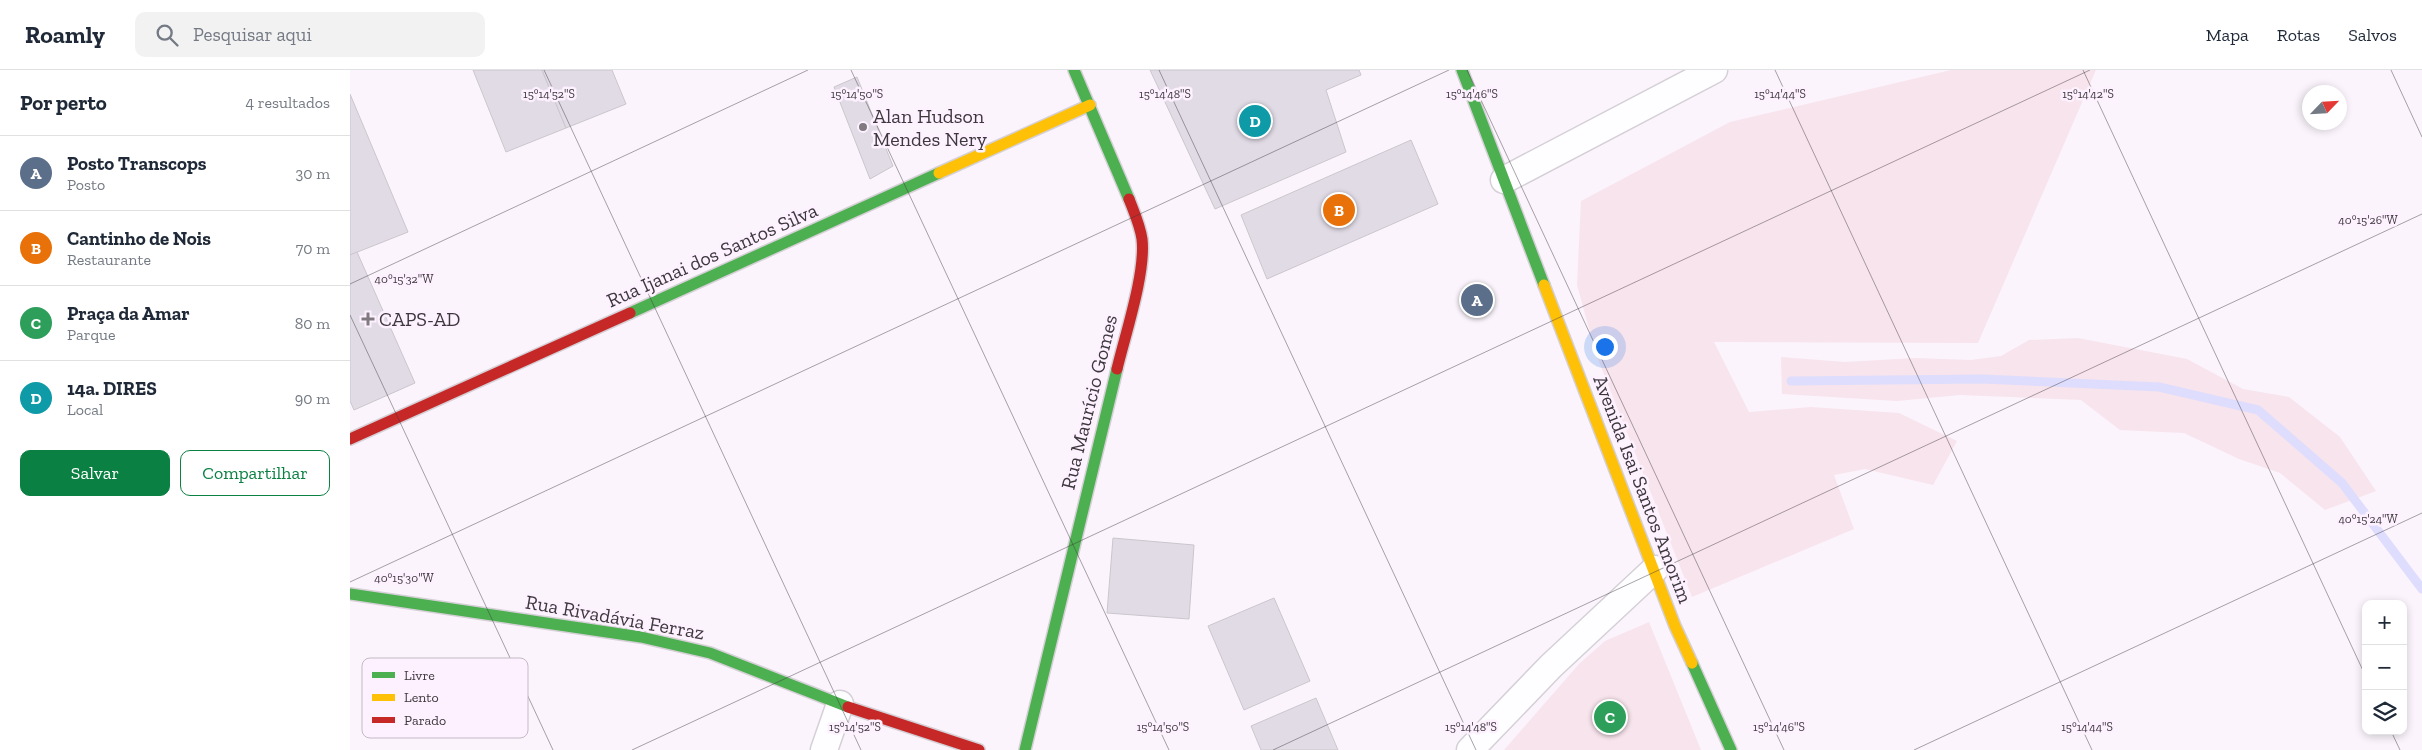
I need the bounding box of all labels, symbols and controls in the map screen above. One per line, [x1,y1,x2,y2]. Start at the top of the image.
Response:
search box [135,12,485,57]
text: Roamly [25,20,105,49]
icon: search [153,21,181,49]
text: Pesquisar aqui [193,23,312,46]
text: Mapa [2206,24,2249,46]
text: Rotas [2277,24,2320,46]
text: Salvos [2348,24,2397,46]
north arrow [2302,85,2347,130]
text: 15°14'52"S [523,87,575,101]
text: 15°14'50"S [831,87,883,101]
text: 15°14'48"S [1139,87,1191,101]
text: 15°14'46"S [1446,87,1498,101]
text: 15°14'44"S [1754,87,1806,101]
text: 15°14'42"S [2062,87,2114,101]
text: Por perto [20,90,107,115]
text: 4 resultados [246,93,330,112]
pin: D [1239,102,1271,140]
place label: Alan Hudson Mendes Nery [873,104,988,151]
marker: Alan Hudson Mendes Nery [857,121,869,133]
text: Posto Transcops [67,152,207,175]
text: A [31,164,42,183]
text: 30 m [296,164,330,183]
text: Posto [67,175,105,194]
pin: B [1323,191,1355,229]
street label: Rua Ijanai dos Santos Silva [603,197,821,312]
text: 40°15'26"W [2338,213,2398,227]
text: Cantinho de Nois [67,227,211,250]
text: B [31,239,41,258]
text: 70 m [296,239,330,258]
text: Restaurante [67,250,151,269]
text: 40°15'32"W [375,272,434,286]
pin: A [1461,281,1493,319]
text: Praça da Amar [67,302,190,325]
place label: CAPS-AD [379,307,460,331]
marker: CAPS-AD [361,312,375,326]
street label: Rua Maurício Gomes [1056,312,1122,492]
text: C [31,314,41,333]
text: 80 m [295,314,330,333]
text: Parque [67,325,116,344]
your location [1592,334,1618,360]
street label: Avenida Isai Santos Amorim [1588,372,1698,607]
text: 14a. DIRES [67,377,157,400]
text: D [30,389,42,408]
text: 90 m [295,389,330,408]
text: Local [67,400,103,419]
button: Salvar [20,450,170,496]
button: Compartilhar [180,450,330,496]
text: 40°15'24"W [2338,512,2398,526]
text: 40°15'30"W [374,571,435,585]
street label: Rua Rivadávia Ferraz [524,589,706,645]
map controls [2362,600,2407,735]
button: + [2362,600,2407,645]
button: − [2362,645,2407,690]
legend [362,658,528,738]
text: Livre [404,667,435,684]
text: Lento [404,689,439,706]
button: layers [2362,690,2407,735]
pin: C [1594,698,1626,736]
text: Parado [404,712,446,729]
text: 15°14'52"S [829,720,881,734]
text: 15°14'50"S [1137,720,1189,734]
text: 15°14'48"S [1445,720,1497,734]
text: 15°14'46"S [1753,720,1805,734]
text: 15°14'44"S [2061,720,2113,734]

